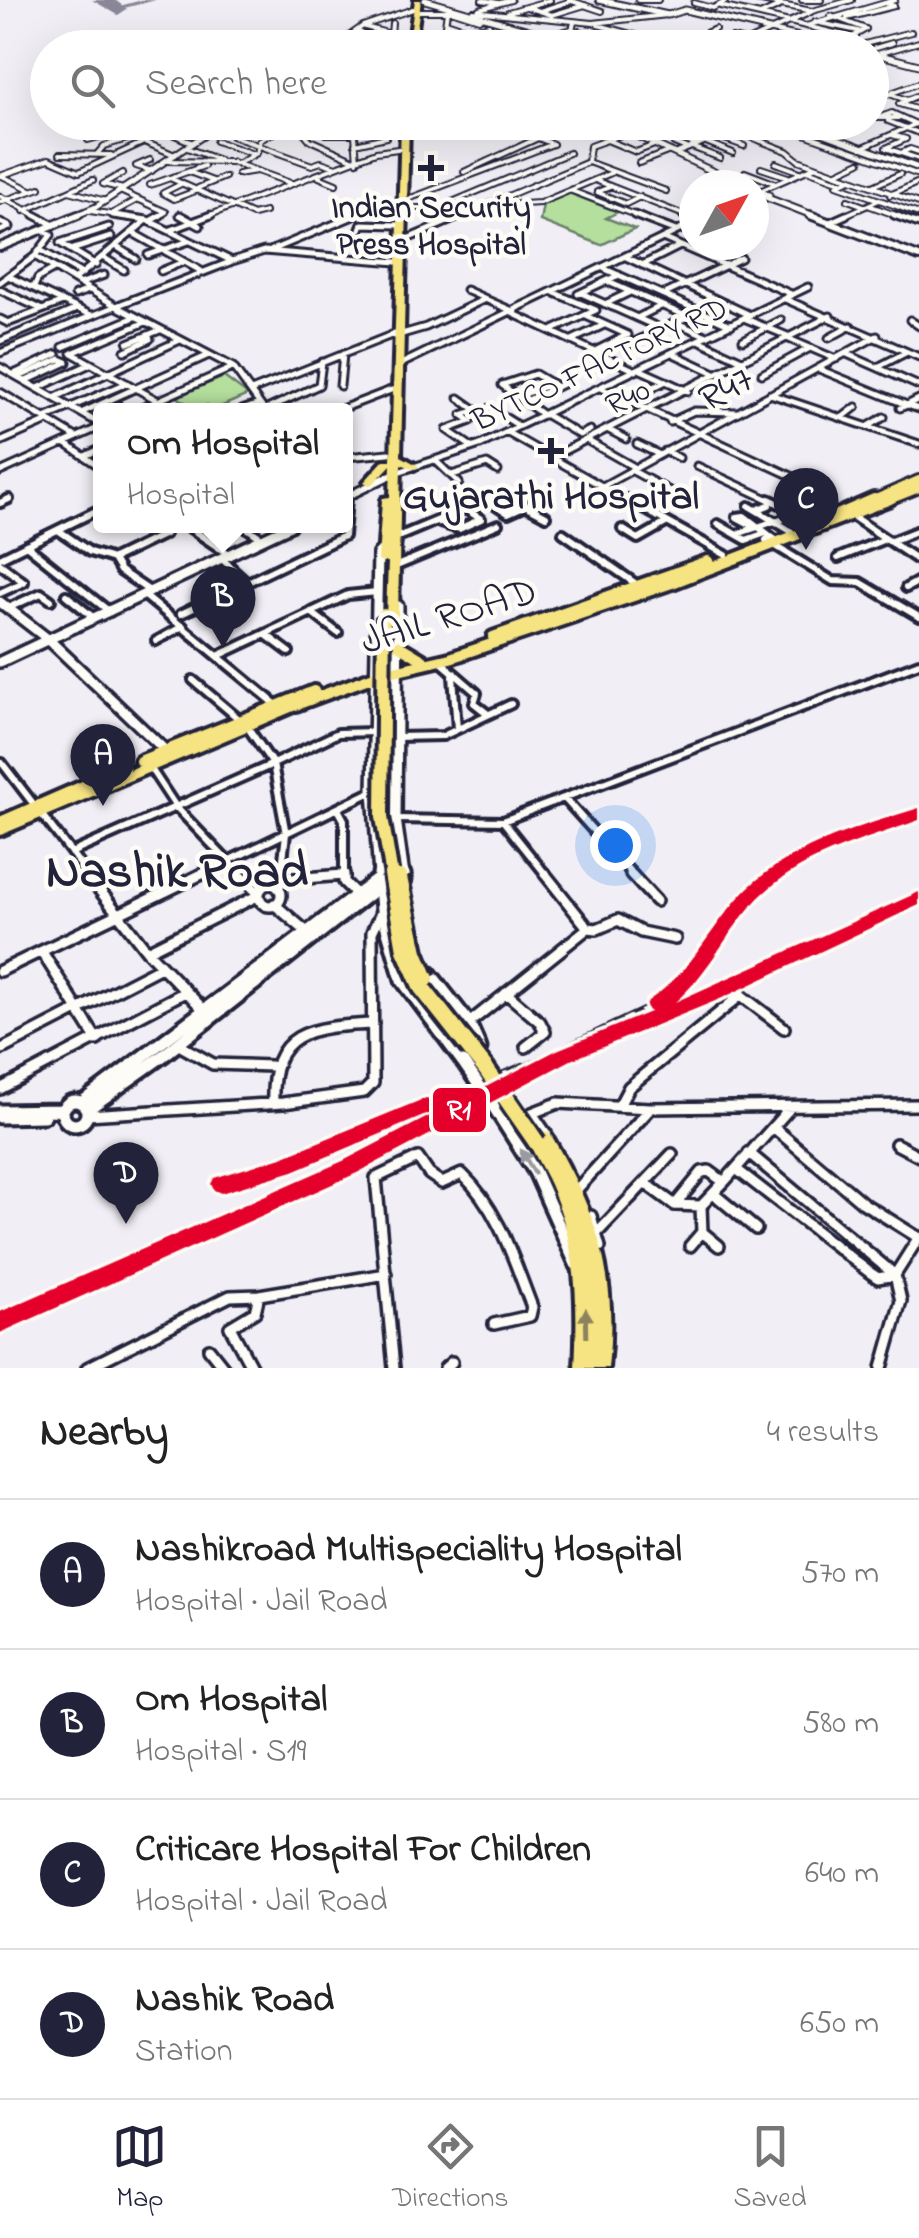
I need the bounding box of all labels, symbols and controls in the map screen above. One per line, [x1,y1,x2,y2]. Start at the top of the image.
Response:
search box [30,30,889,140]
text: Search here [145,57,327,113]
icon: search [65,58,120,113]
marker: Indian Security Press Hospital [418,155,444,181]
north arrow [679,170,769,260]
place label: Indian Security Press Hospital [331,186,531,270]
street label: BYTCO FACTORY RD [464,286,736,446]
street label: R47 [689,352,766,430]
street label: R40 [598,368,659,430]
popup [93,403,353,533]
text: Om Hospital [127,417,319,473]
marker: Gujarathi Hospital [538,438,564,464]
pin: C [774,468,838,550]
place label: Gujarathi Hospital [403,469,699,528]
text: Hospital [127,473,235,520]
street label: JAIL ROAD [354,564,545,673]
pin: B [190,566,256,648]
pin: A [70,724,136,806]
your location [590,820,641,871]
district label: Nashik Road [46,837,308,910]
line badge: R1 [431,1086,488,1134]
text: R1 [447,1092,471,1133]
pin: D [94,1142,158,1224]
one-way arrow [520,1148,537,1176]
one-way arrow [577,1306,593,1338]
text: Nearby [40,1403,168,1464]
text: 4 results [767,1410,879,1457]
text: Nashikroad Multispeciality Hospital [135,1523,682,1579]
text: A [63,1551,82,1598]
text: 570 m [801,1551,879,1598]
text: Hospital · Jail Road [135,1579,388,1626]
text: Om Hospital [135,1673,327,1729]
text: B [62,1701,83,1748]
text: 580 m [802,1701,879,1748]
text: Hospital · S19 [135,1729,306,1776]
text: Criticare Hospital For Children [135,1823,591,1879]
text: C [64,1851,81,1898]
text: 640 m [805,1851,879,1898]
text: Hospital · Jail Road [135,1879,388,1926]
text: Nashik Road [135,1973,334,2029]
text: D [61,2001,84,2048]
text: 650 m [800,2001,879,2048]
text: Station [135,2029,233,2076]
tab: Map [112,2119,167,2220]
tab: Directions [392,2119,509,2220]
tab: Saved [734,2119,807,2220]

